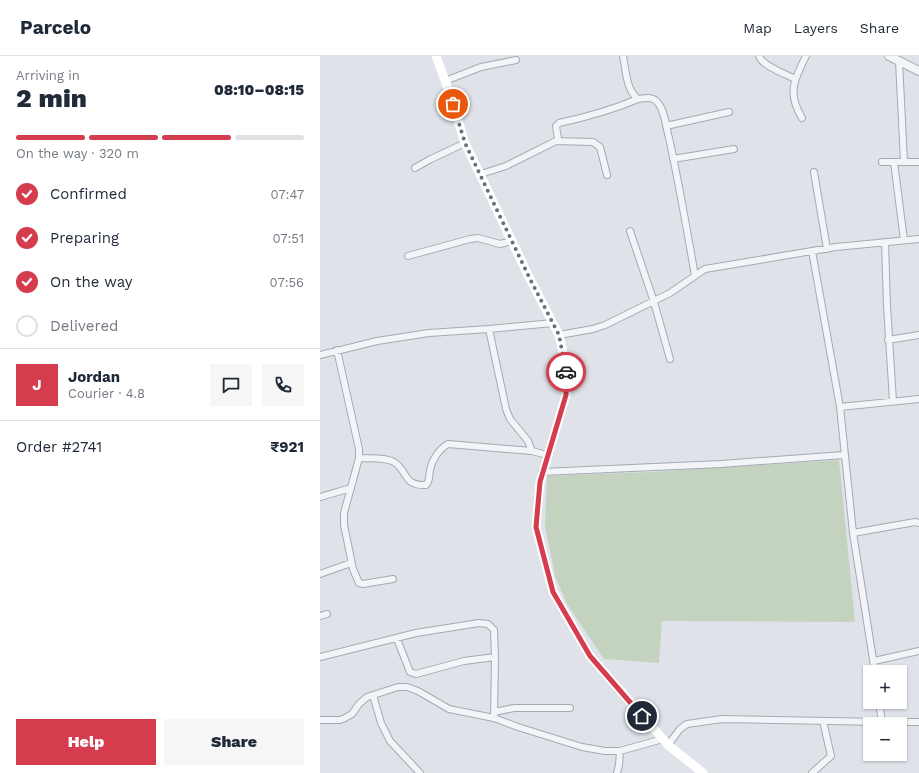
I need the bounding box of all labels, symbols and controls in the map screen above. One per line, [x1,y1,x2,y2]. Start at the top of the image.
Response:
text: Parcelo [20,16,91,39]
text: Map [743,20,772,36]
text: Layers [794,20,838,36]
text: Share [860,20,899,36]
text: Arriving in [16,68,80,83]
text: 08:10–08:15 [214,81,304,99]
text: 2 min [16,83,87,113]
pin [436,87,470,121]
icon: bag [442,93,464,115]
text: On the way · 320 m [16,146,139,161]
icon: check [16,183,38,205]
text: Confirmed [50,185,127,203]
text: 07:47 [270,187,304,202]
icon: check [16,227,38,249]
text: Preparing [50,229,119,247]
text: 07:51 [272,231,304,246]
icon: check [16,271,38,293]
text: On the way [50,273,132,291]
text: 07:56 [270,275,304,290]
text: Delivered [50,317,118,335]
courier [546,352,586,392]
icon: car [555,361,577,383]
button: chat [210,364,252,406]
button: phone [262,364,304,406]
text: Jordan [68,368,120,386]
text: J [32,376,42,394]
text: Courier · 4.8 [68,386,145,401]
text: Order #2741 [16,438,102,456]
text: ₹921 [270,438,304,456]
map controls [863,665,907,761]
button: + [863,665,907,709]
pin [625,699,659,733]
icon: home [631,705,653,727]
button: − [863,717,907,761]
button: Help [16,719,156,765]
button: Share [164,719,304,765]

